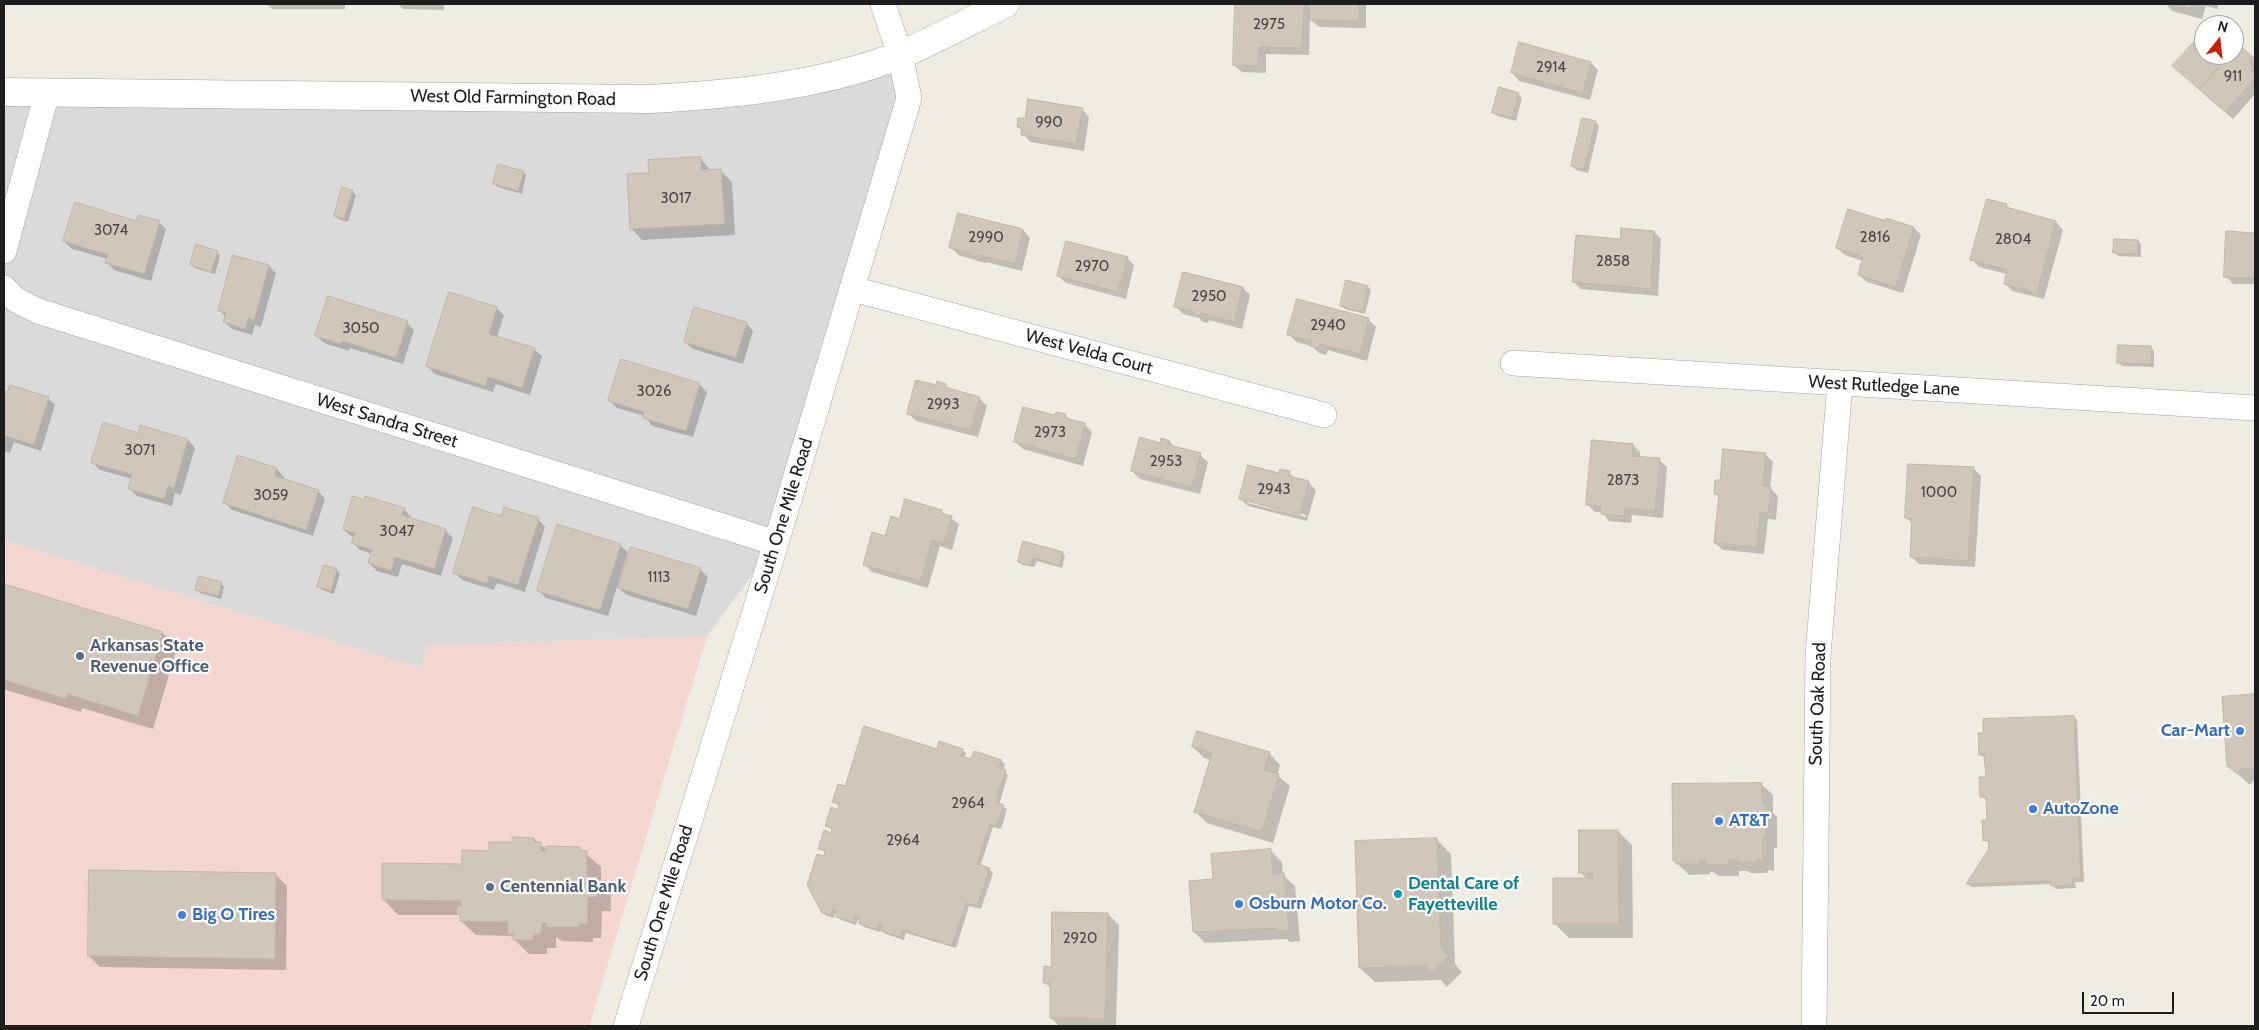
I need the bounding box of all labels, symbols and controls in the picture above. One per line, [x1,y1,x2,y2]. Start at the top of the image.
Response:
north arrow [2194,15,2244,65]
house number: 2975 [1253,16,1285,34]
text: N [2216,17,2230,37]
house number: 2914 [1536,59,1566,77]
house number: 911 [2224,68,2242,86]
street label: West Old Farmington Road [410,85,616,111]
house number: 990 [1035,114,1063,132]
house number: 3017 [660,190,692,208]
house number: 3074 [94,222,128,240]
house number: 2990 [968,229,1004,247]
house number: 2816 [1860,229,1890,247]
house number: 2804 [1995,231,2031,249]
house number: 2858 [1596,253,1630,271]
house number: 2970 [1075,258,1109,276]
house number: 2950 [1192,288,1226,306]
house number: 2940 [1310,317,1346,335]
house number: 3050 [342,320,380,338]
street label: West Velda Court [1023,325,1155,379]
street label: West Rutledge Lane [1808,371,1960,401]
house number: 3026 [637,383,671,401]
street label: West Sandra Street [314,389,460,453]
house number: 2993 [926,396,960,414]
house number: 2973 [1034,424,1066,442]
street label: South One Mile Road [750,436,818,596]
house number: 3071 [125,442,155,460]
house number: 2953 [1150,453,1182,471]
house number: 2873 [1607,472,1639,490]
house number: 2943 [1257,481,1291,499]
house number: 1000 [1921,484,1957,502]
house number: 3059 [253,487,289,505]
house number: 3047 [380,523,414,541]
house number: 1113 [648,569,670,587]
place label: Arkansas State Revenue Office [90,635,209,678]
street label: South Oak Road [1805,642,1831,766]
marker: Arkansas State Revenue Office [74,650,86,662]
place label: Car-Mart [2161,720,2230,742]
marker: Car-Mart [2234,725,2246,737]
house number: 2964 [951,795,985,813]
place label: AutoZone [2043,798,2119,820]
marker: AutoZone [2027,803,2039,815]
place label: AT&T [1729,810,1769,832]
marker: AT&T [1713,815,1725,827]
street label: South One Mile Road [630,823,698,983]
house number: 2964 [886,832,920,850]
place label: Dental Care of Fayetteville [1408,873,1519,916]
place label: Centennial Bank [500,876,626,898]
marker: Centennial Bank [484,881,496,893]
marker: Dental Care of Fayetteville [1392,888,1404,900]
place label: Osburn Motor Co. [1249,893,1387,915]
marker: Osburn Motor Co. [1233,898,1245,910]
place label: Big O Tires [192,904,275,926]
marker: Big O Tires [176,909,188,921]
house number: 2920 [1063,930,1097,948]
scale bar [2084,982,2176,1014]
text: 20 m [2090,992,2125,1010]

